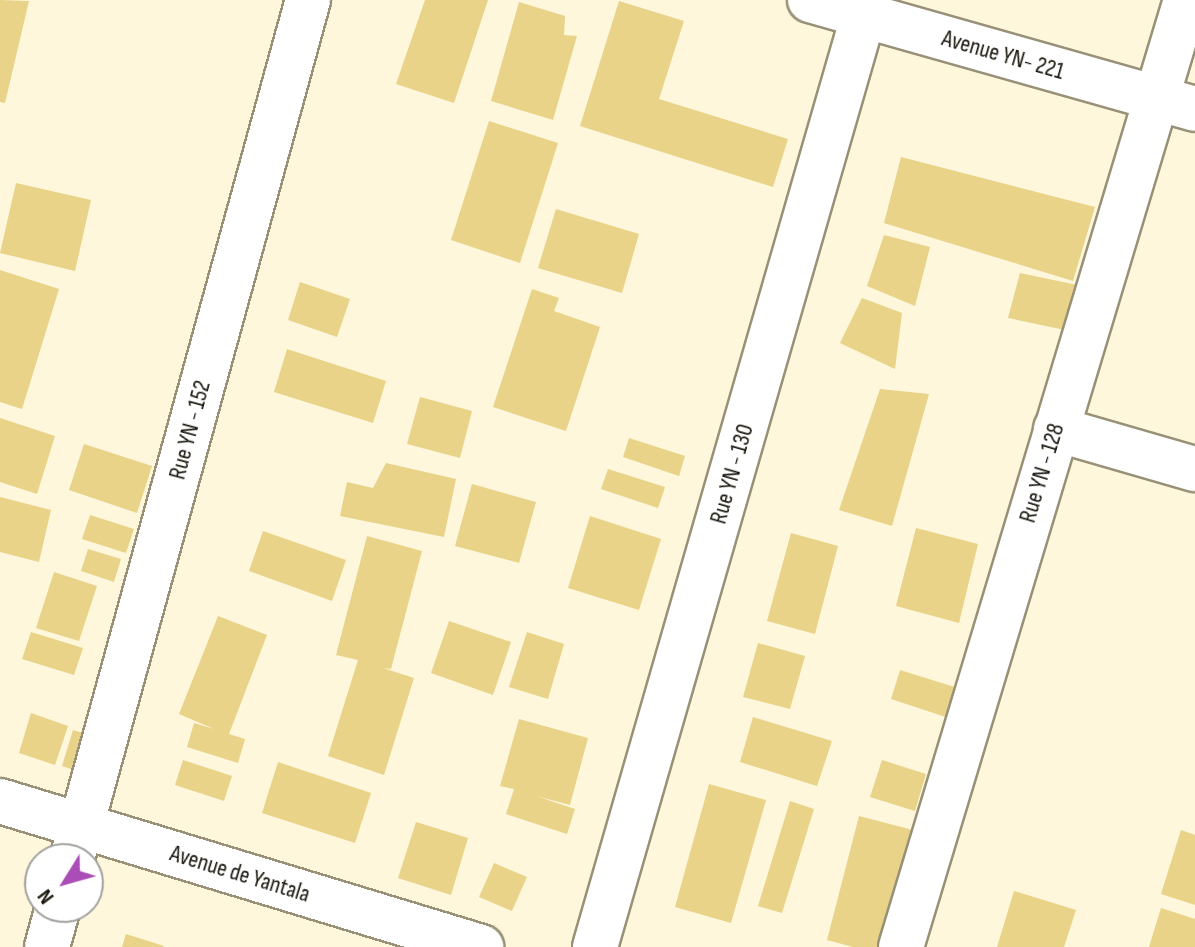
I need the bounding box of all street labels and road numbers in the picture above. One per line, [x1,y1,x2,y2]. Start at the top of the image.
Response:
street label: Avenue YN- 221 [939,24,1067,86]
street label: Rue YN - 152 [163,377,217,483]
street label: Rue YN - 128 [1013,420,1071,526]
street label: Rue YN - 130 [704,421,760,527]
street label: Avenue de Yantala [167,839,313,909]

